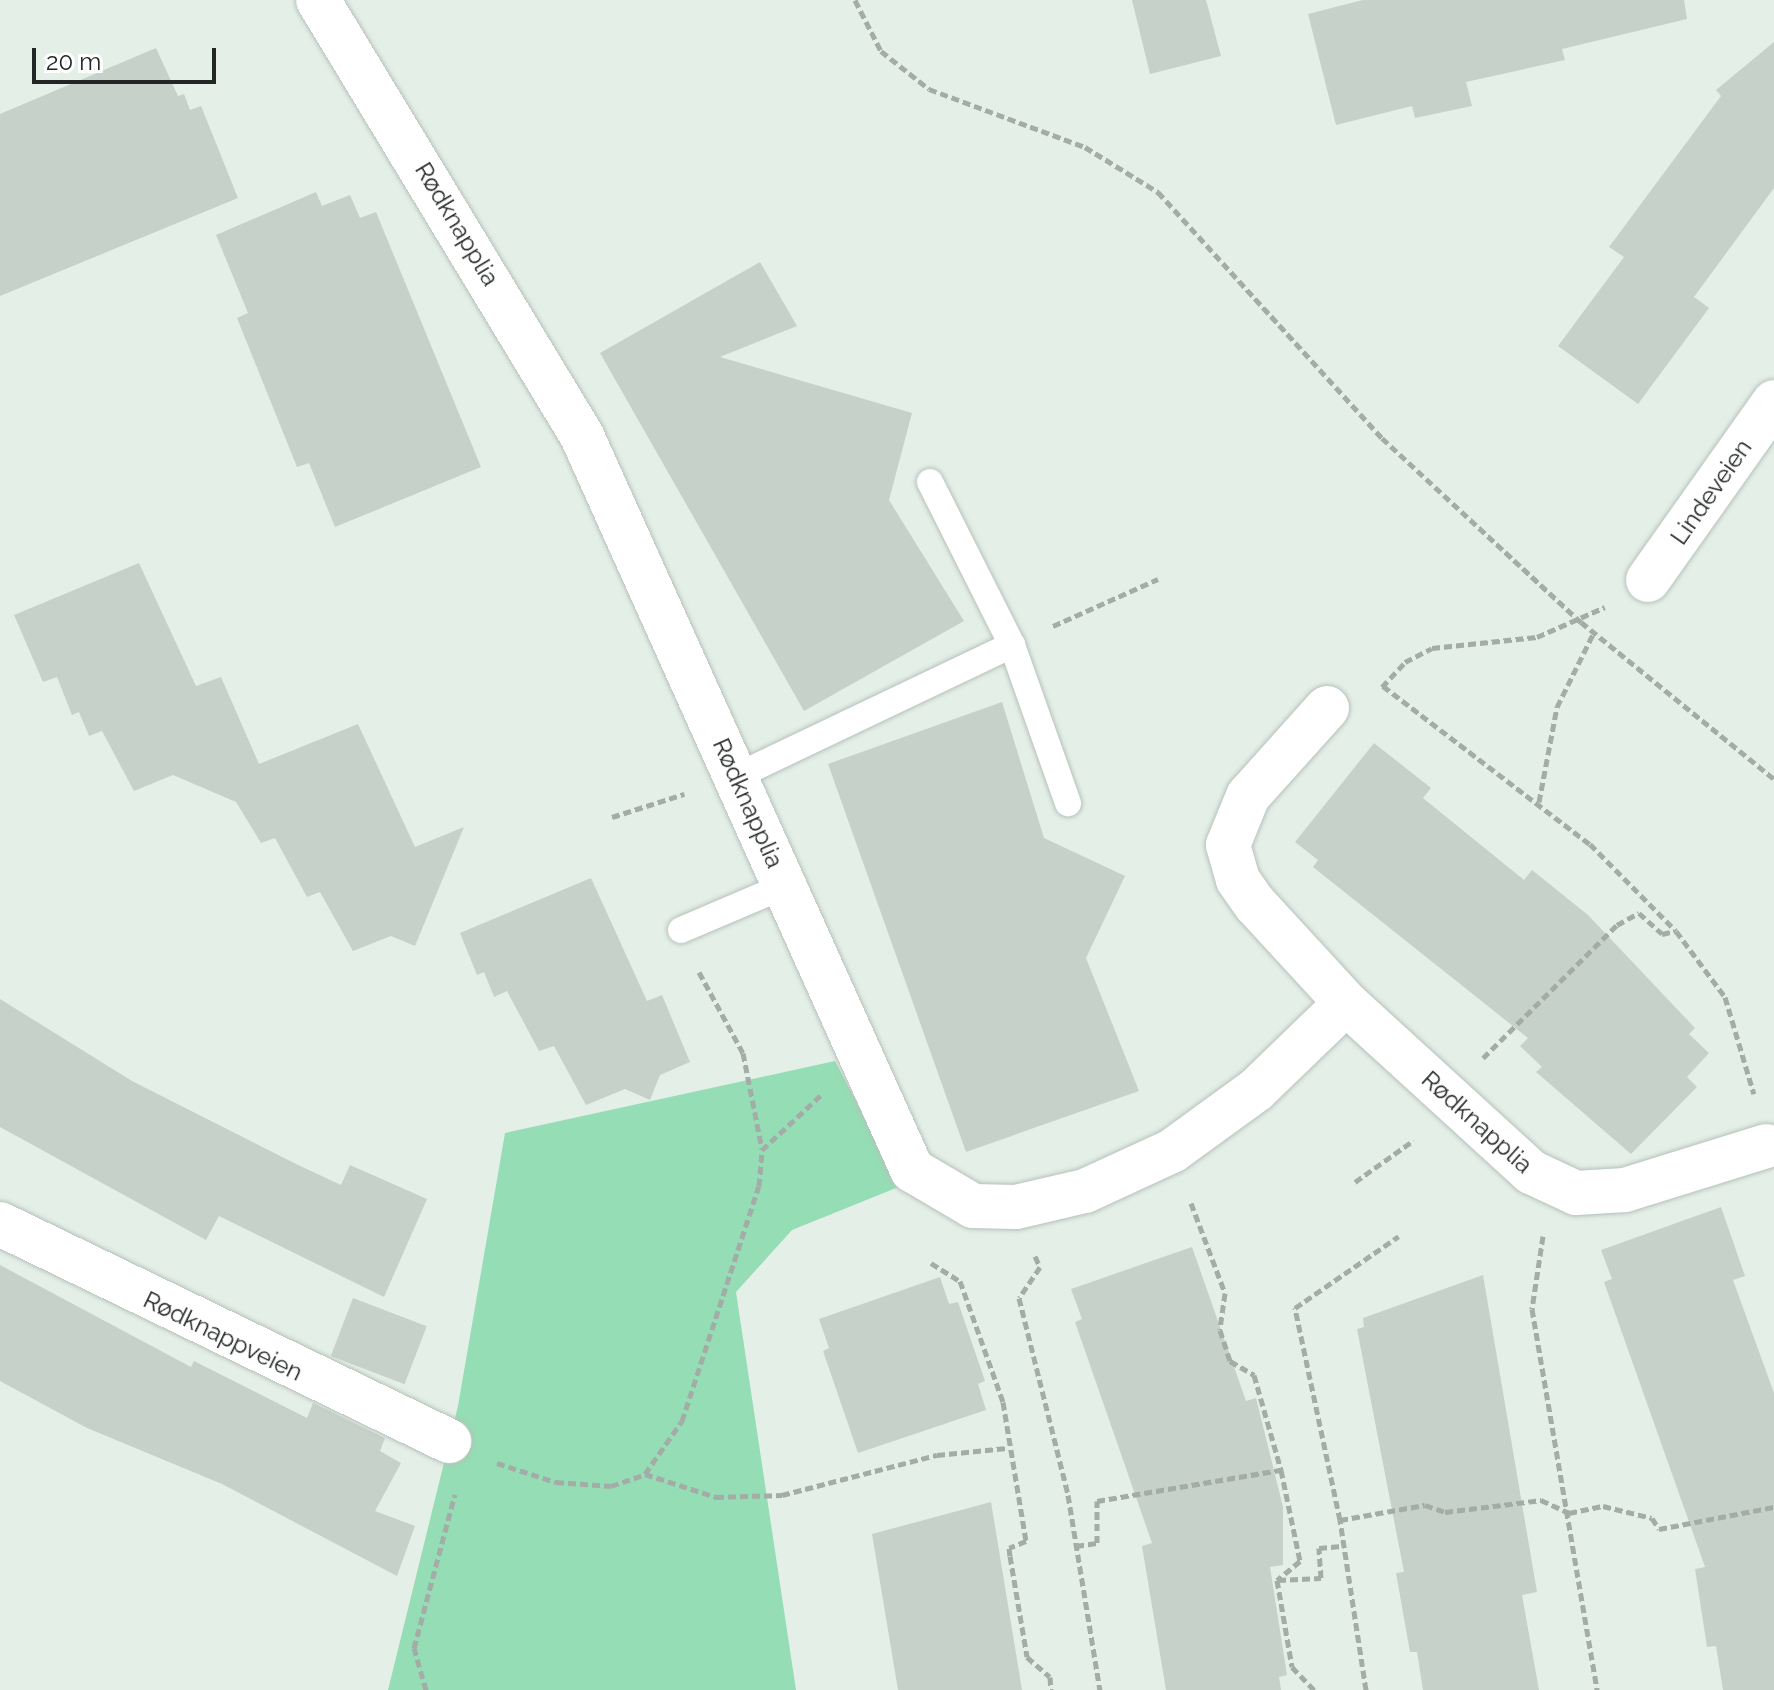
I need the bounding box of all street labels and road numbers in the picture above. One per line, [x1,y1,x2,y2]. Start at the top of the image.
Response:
street label: Rødknapplia [409,157,505,291]
street label: Lindeveien [1664,434,1758,550]
street label: Rødknapplia [707,734,789,872]
street label: Rødknapplia [1416,1065,1538,1179]
street label: Rødknappveien [139,1285,307,1387]

